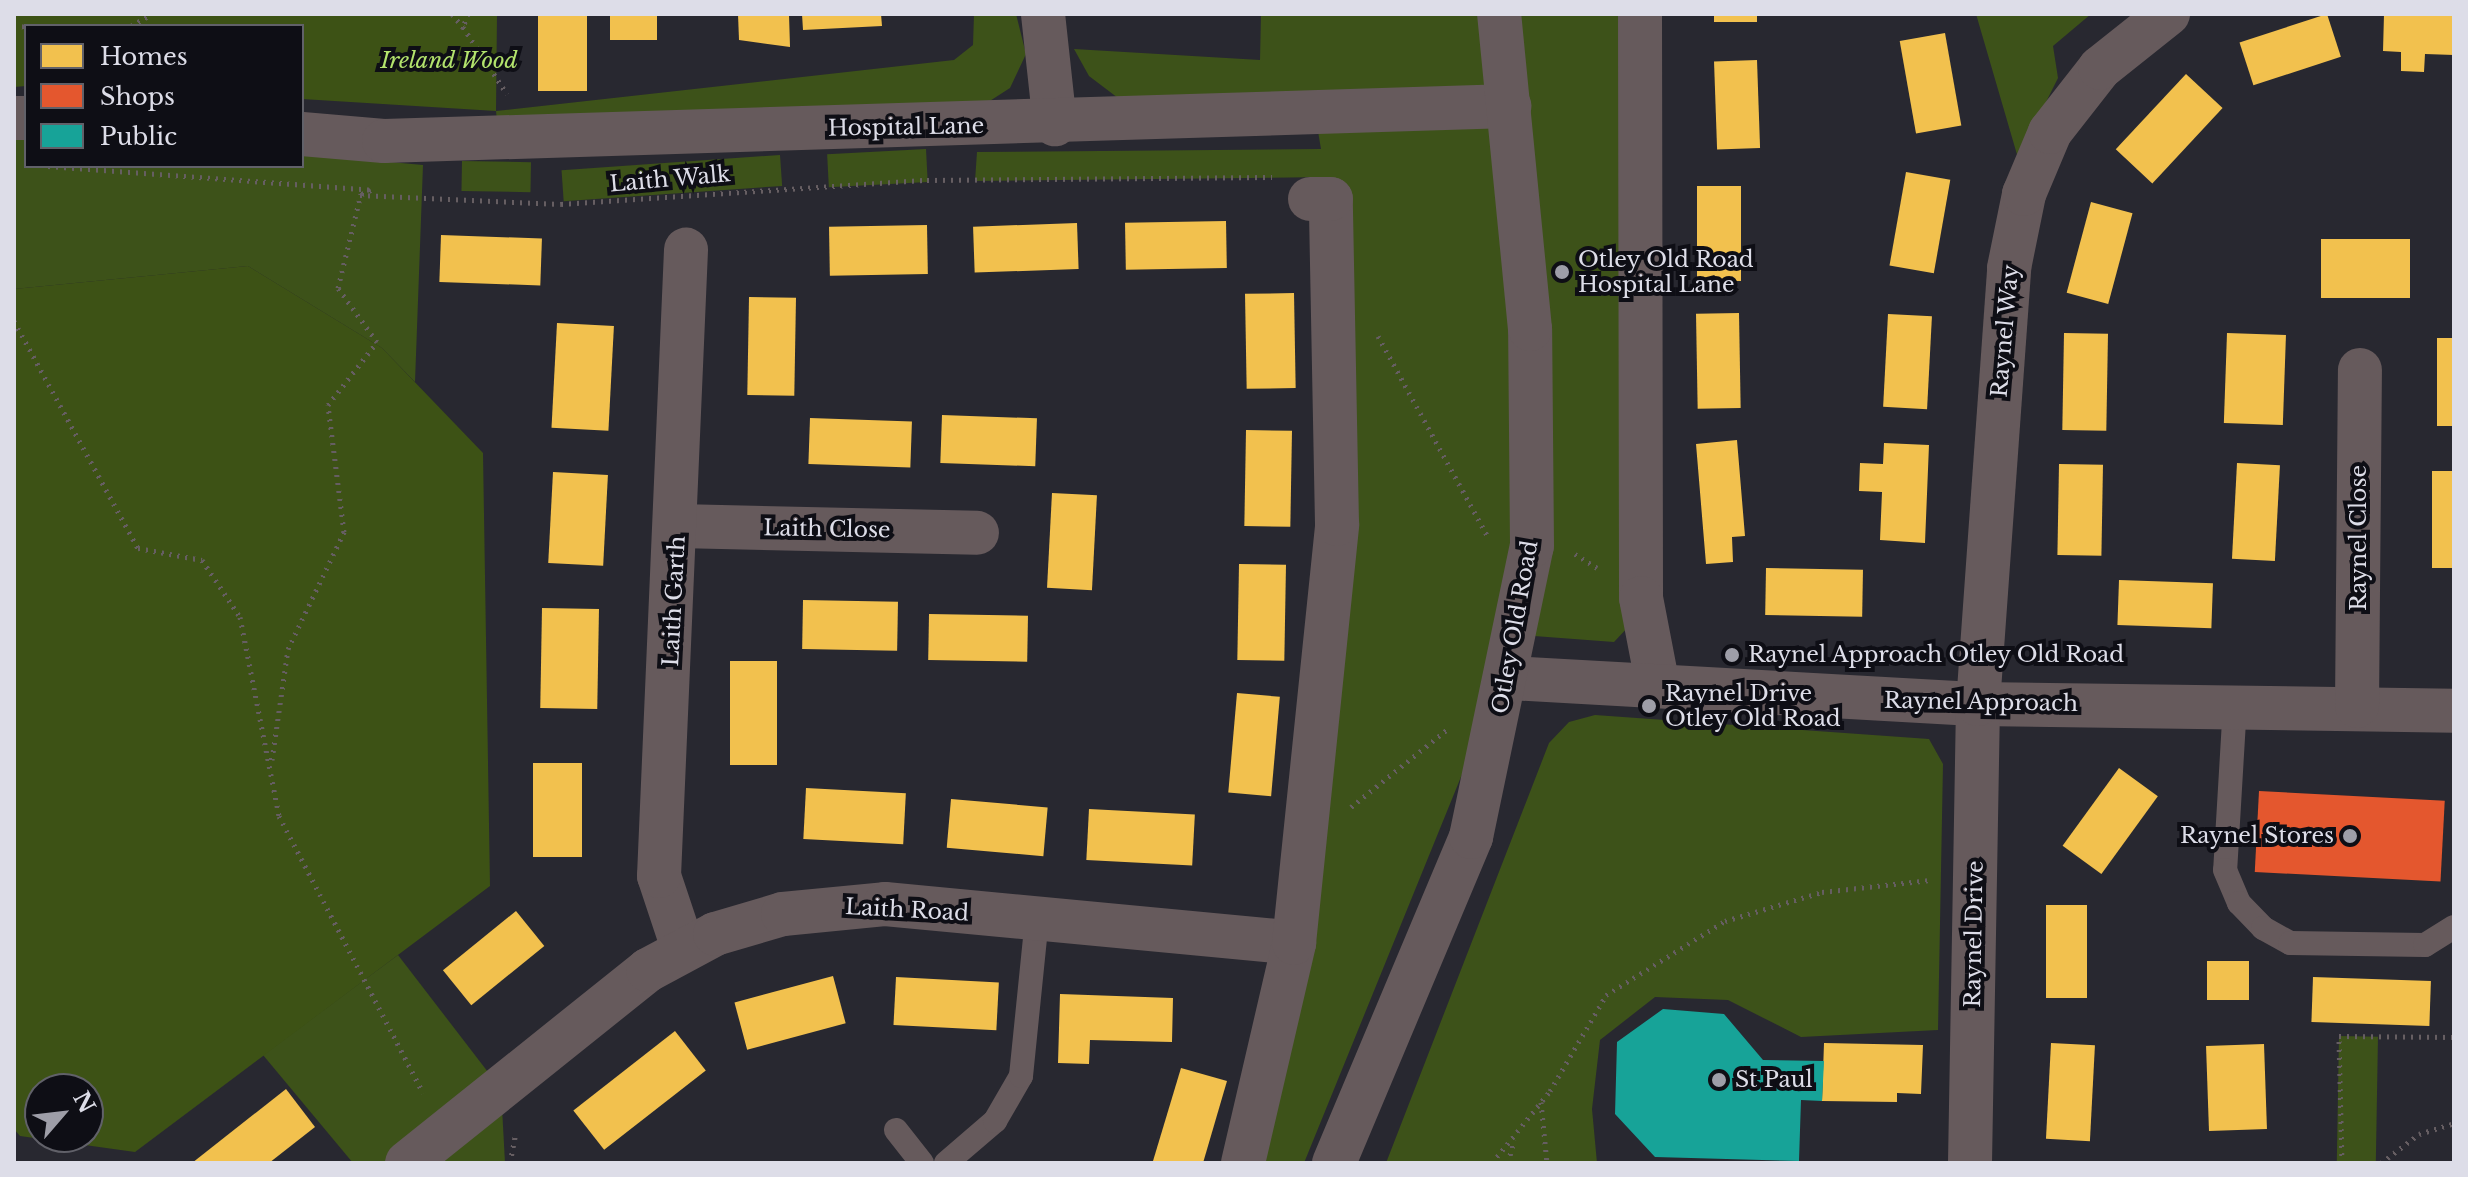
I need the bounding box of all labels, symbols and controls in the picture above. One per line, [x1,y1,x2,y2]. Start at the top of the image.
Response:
legend [24,24,304,168]
text: Homes [100,42,188,71]
park label: Ireland Wood [380,48,518,74]
text: Shops [100,82,175,111]
street label: Hospital Lane [828,112,984,142]
text: Public [100,122,177,151]
street label: Laith Walk [608,161,732,197]
place label: Otley Old Road Hospital Lane [1578,246,1754,298]
marker: Otley Old Road Hospital Lane [1553,263,1571,281]
street label: Raynel Way [1986,263,2024,399]
street label: Raynel Close [2346,465,2372,611]
street label: Laith Close [763,515,891,543]
street label: Laith Garth [657,535,691,667]
street label: Otley Old Road [1487,538,1543,716]
place label: Raynel Approach Otley Old Road [1748,642,2126,668]
marker: Raynel Approach Otley Old Road [1723,646,1741,664]
place label: Raynel Drive Otley Old Road [1665,680,1841,732]
street label: Raynel Approach [1883,687,2079,717]
marker: Raynel Drive Otley Old Road [1640,697,1658,715]
place label: Raynel Stores [2180,823,2334,849]
marker: Raynel Stores [2341,827,2359,845]
street label: Raynel Drive [1960,860,1988,1008]
street label: Laith Road [844,894,970,926]
place label: St Paul [1735,1067,1813,1093]
marker: St Paul [1710,1071,1728,1089]
north arrow [24,1073,104,1153]
text: N [67,1087,101,1118]

